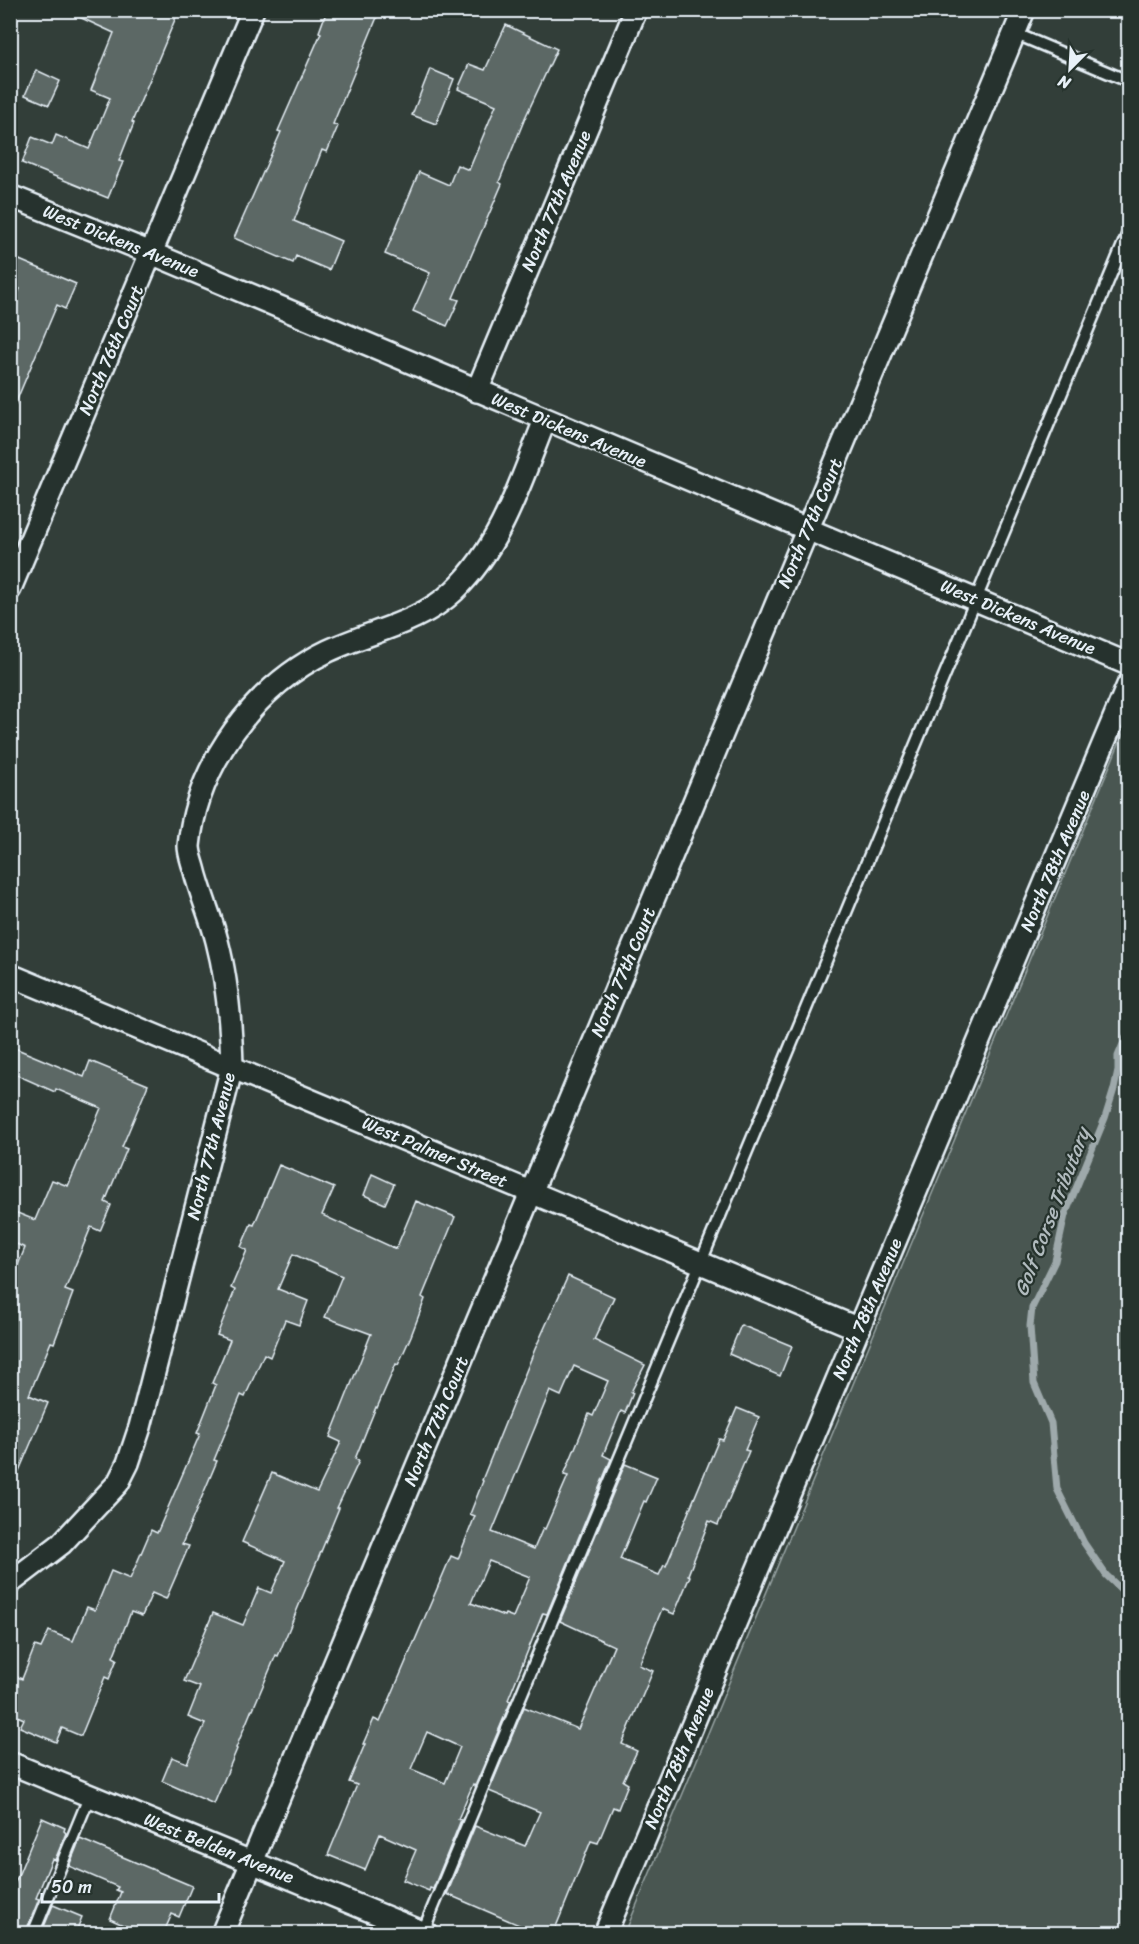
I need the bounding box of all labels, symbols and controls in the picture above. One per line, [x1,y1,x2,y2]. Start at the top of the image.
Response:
north arrow [1040,39,1100,99]
text: N [1052,66,1076,98]
street label: North 77th Avenue [512,125,600,277]
street label: West Dickens Avenue [38,195,204,287]
street label: North 76th Court [69,280,153,420]
street label: West Dickens Avenue [486,383,652,477]
street label: North 77th Court [768,453,852,593]
street label: West Dickens Avenue [935,570,1101,664]
street label: North 78th Avenue [1011,785,1099,937]
street label: North 77th Court [581,902,665,1042]
street label: North 77th Avenue [177,1069,245,1223]
street label: West Palmer Street [357,1107,513,1197]
water label: Golf Corse Tributary [1004,1120,1101,1301]
street label: North 78th Avenue [823,1233,911,1385]
street label: North 77th Court [394,1351,478,1491]
street label: North 78th Avenue [635,1682,723,1834]
street label: West Belden Avenue [139,1803,299,1893]
scale bar [42,1866,219,1904]
text: 50 m [51,1871,92,1903]

